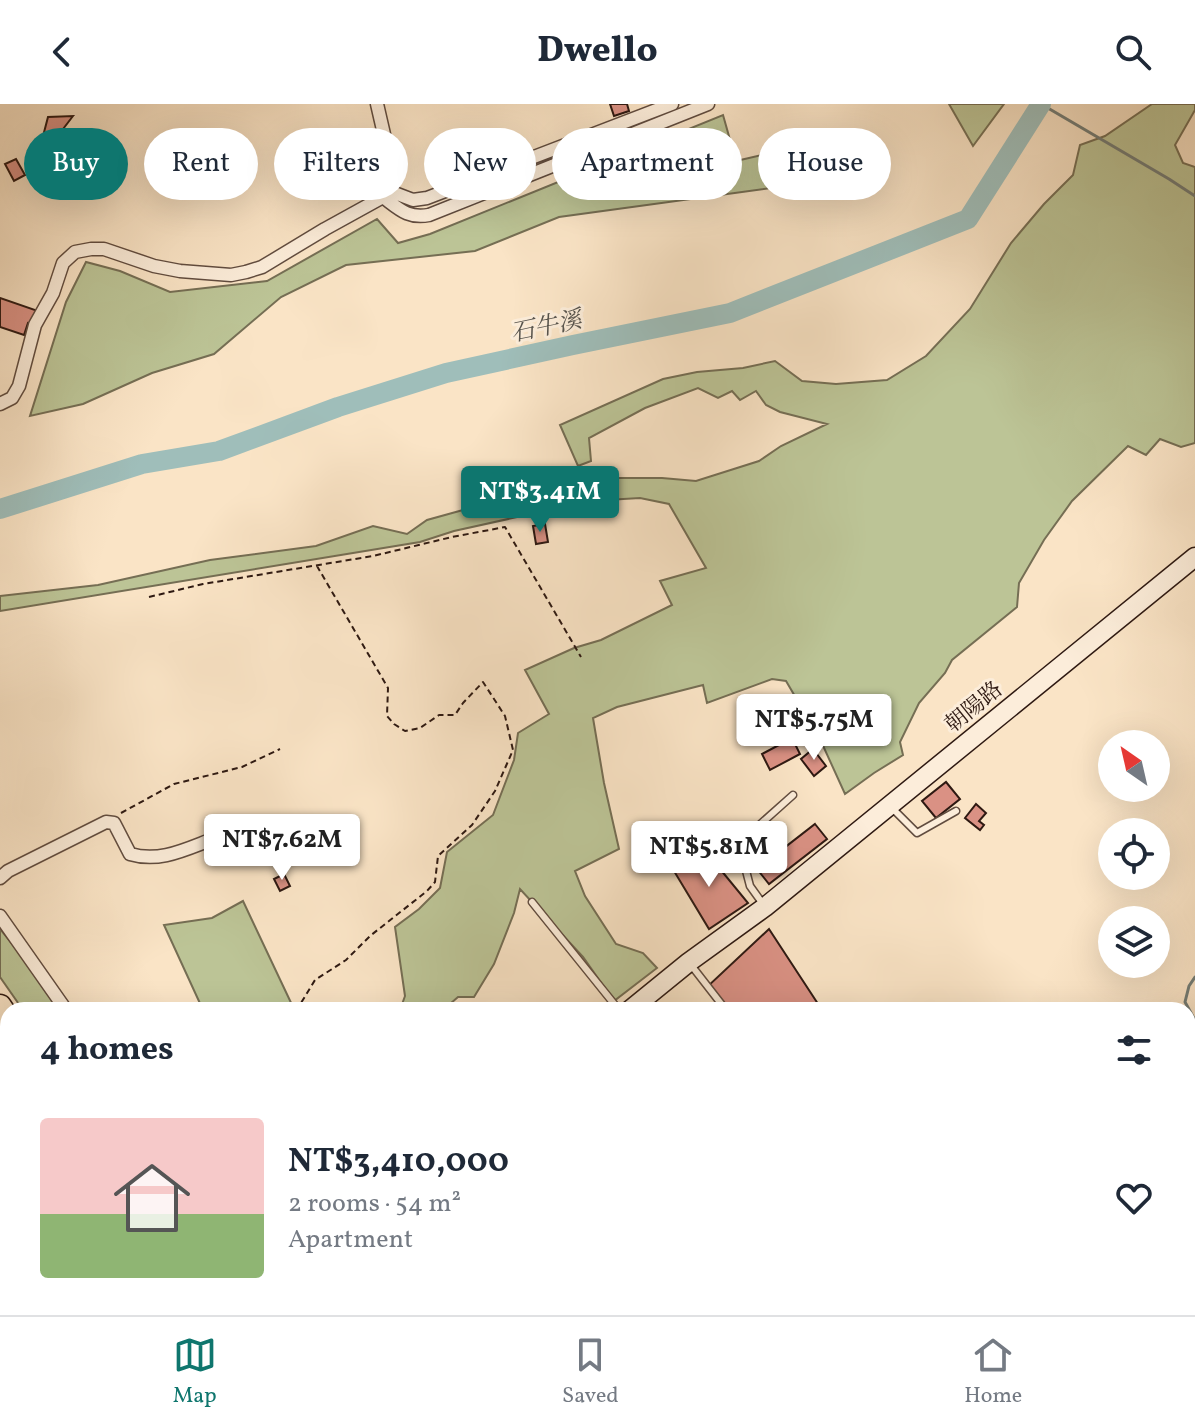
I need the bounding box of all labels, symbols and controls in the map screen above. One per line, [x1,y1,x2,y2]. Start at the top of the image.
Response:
text: Dwello [537,27,658,77]
icon: back [40,30,84,74]
icon: search [1111,30,1155,74]
chip: Buy [24,128,128,200]
chip: Rent [144,128,258,200]
chip: Filters [274,128,408,200]
chip: New [424,128,536,200]
chip: Apartment [552,128,742,200]
chip: House [758,128,891,200]
water label: 石牛溪 [508,303,588,352]
pin: NT$3.41M [457,466,623,534]
text: NT$3.41M [479,474,601,510]
street label: 朝陽路 [939,675,1010,741]
pin: NT$5.75M [731,694,897,762]
text: NT$5.75M [754,702,874,738]
north arrow [1098,730,1170,802]
map controls [1098,730,1170,978]
pin: NT$7.62M [199,814,365,882]
button: locate [1098,818,1170,890]
pin: NT$5.81M [626,821,792,889]
text: NT$7.62M [222,822,342,858]
text: NT$5.81M [649,829,769,865]
button: layers [1098,906,1170,978]
text: 4 homes [40,1027,174,1074]
icon: filters [1112,1028,1156,1072]
text: NT$3,410,000 [288,1139,509,1186]
icon: home [104,1150,200,1246]
icon: heart [1112,1176,1156,1220]
text: 2 rooms · 54 m² [288,1186,461,1222]
text: Apartment [288,1222,413,1258]
tab: Map [173,1333,217,1412]
tab: Saved [562,1333,619,1412]
tab: Home [964,1333,1022,1412]

